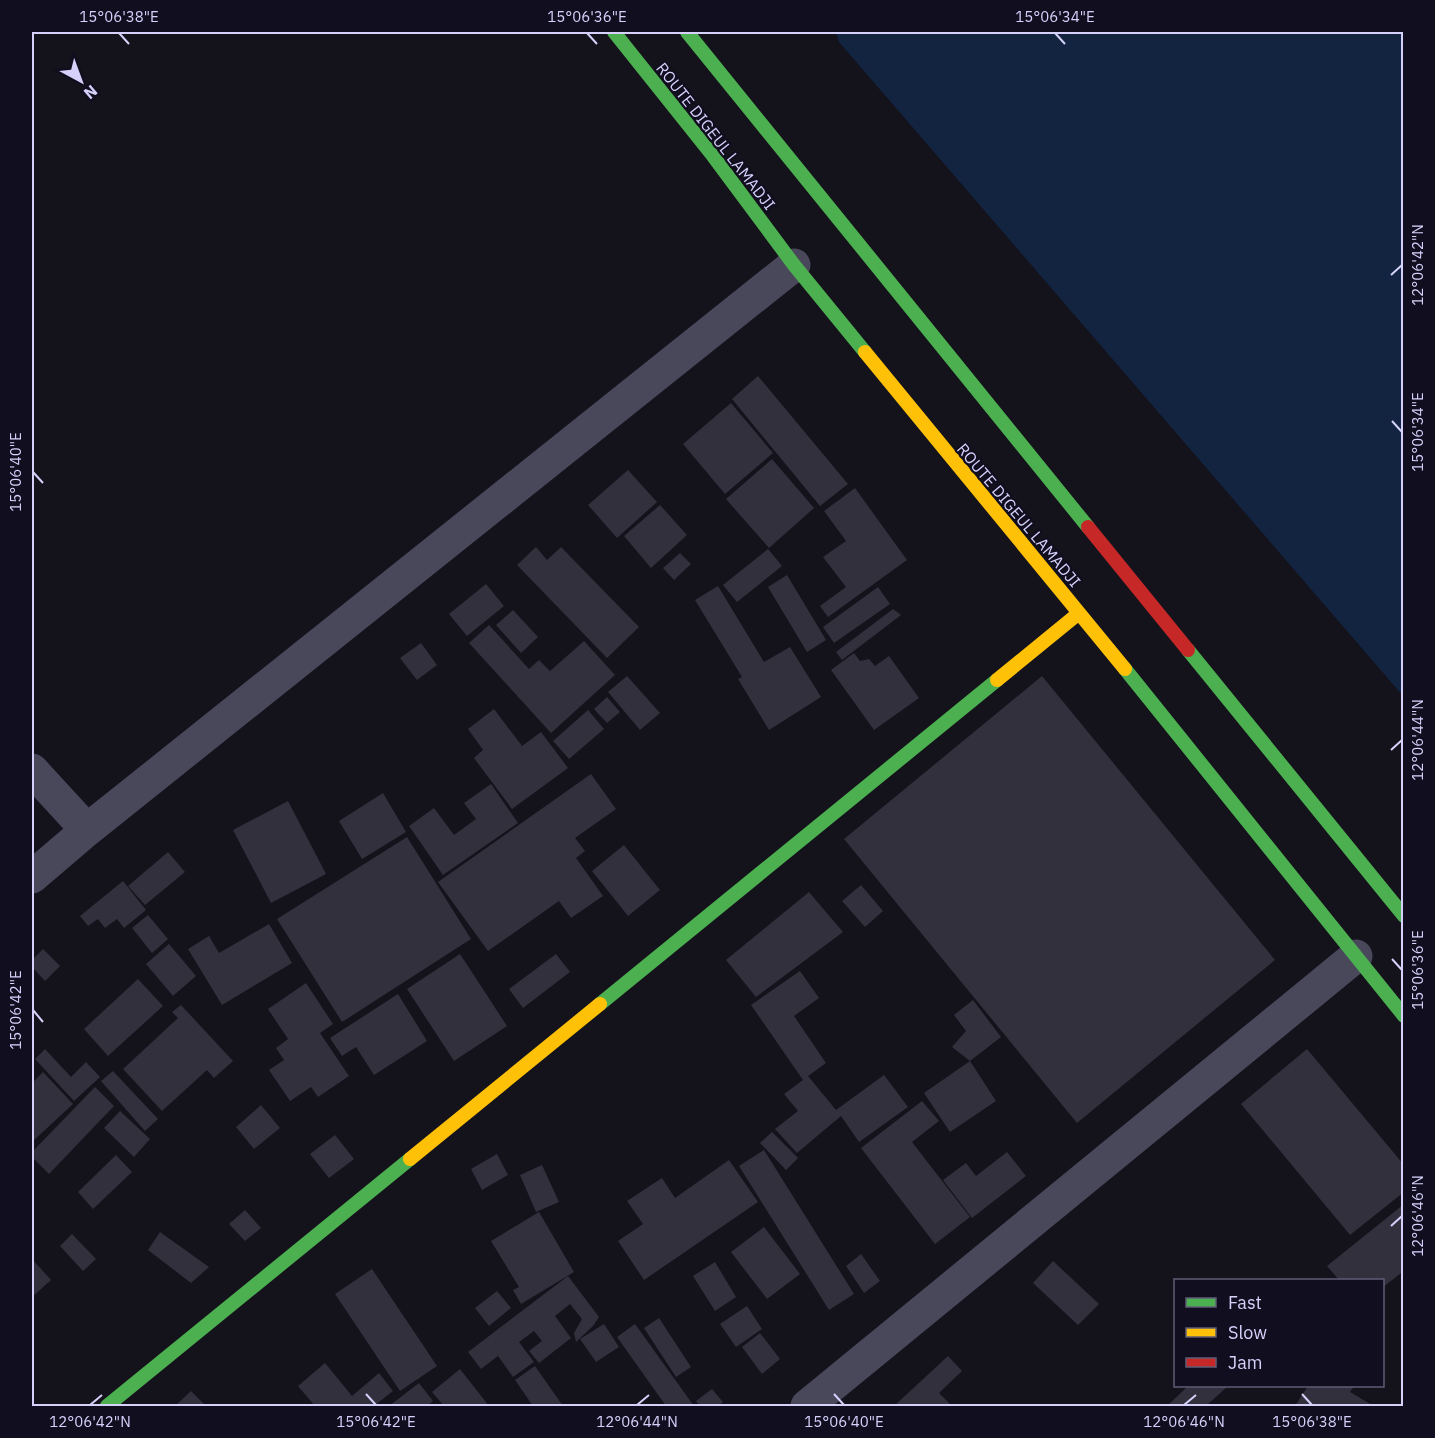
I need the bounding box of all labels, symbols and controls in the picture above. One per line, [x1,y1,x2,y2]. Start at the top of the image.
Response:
text: 15°06'38"E [79,7,159,26]
text: 15°06'36"E [547,7,627,26]
text: 15°06'34"E [1015,7,1095,26]
north arrow [51,51,111,111]
street label: ROUTE DIGEUL LAMADJI [652,58,780,214]
text: N [80,81,102,104]
text: 12°06'42"N [1408,224,1427,306]
text: 15°06'34"E [1408,392,1427,472]
text: 15°06'40"E [6,432,25,512]
street label: ROUTE DIGEUL LAMADJI [953,439,1085,591]
text: 12°06'44"N [1408,699,1427,781]
text: 15°06'36"E [1408,930,1427,1010]
text: 15°06'42"E [6,970,25,1050]
text: 12°06'46"N [1408,1175,1427,1257]
legend [1174,1279,1384,1387]
text: Fast [1228,1291,1262,1314]
text: Slow [1228,1321,1267,1344]
text: Jam [1228,1351,1263,1374]
text: 12°06'42"N [49,1412,131,1431]
text: 15°06'42"E [336,1412,416,1431]
text: 12°06'44"N [596,1412,678,1431]
text: 15°06'40"E [804,1412,884,1431]
text: 12°06'46"N [1143,1412,1225,1431]
text: 15°06'38"E [1272,1412,1352,1431]

